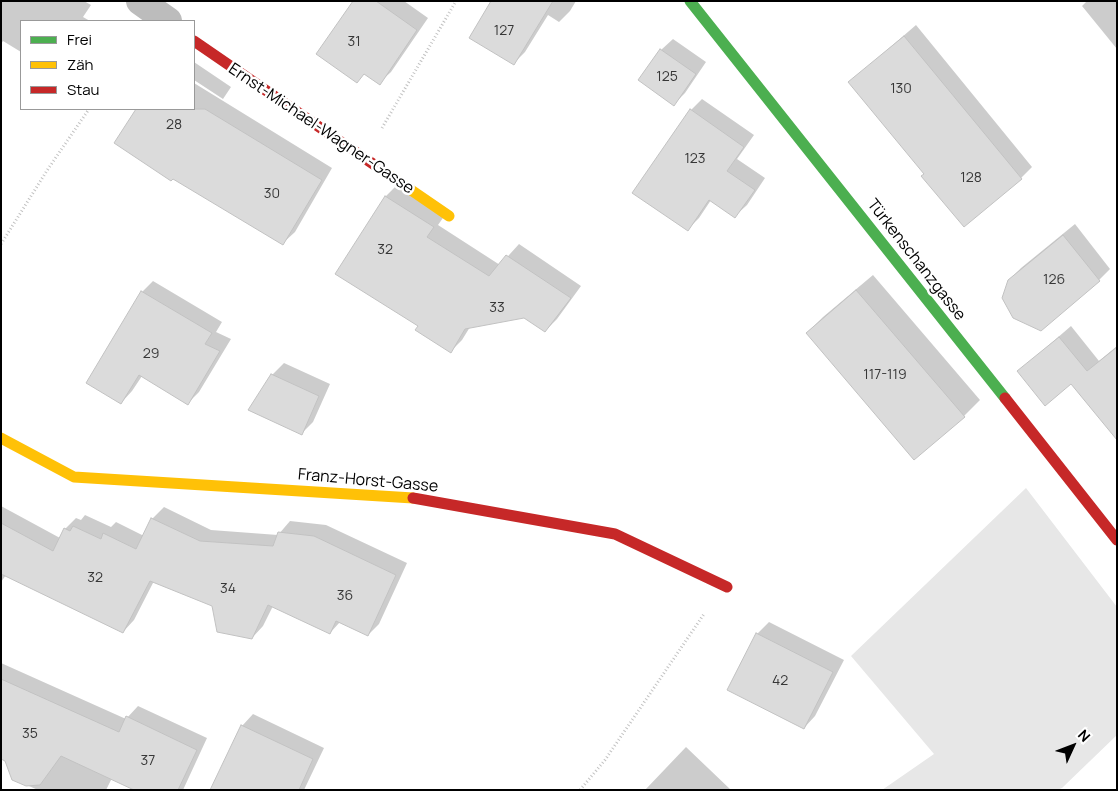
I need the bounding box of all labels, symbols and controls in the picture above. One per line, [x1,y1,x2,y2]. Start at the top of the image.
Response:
legend [20,20,195,110]
house number: 127 [494,23,514,39]
text: Frei [67,29,92,50]
house number: 31 [347,34,361,50]
text: Zäh [67,54,93,75]
street label: Ernst-Michael-Wagner-Gasse [225,60,417,198]
house number: 125 [656,69,678,85]
text: Stau [67,79,100,100]
house number: 130 [890,81,912,97]
house number: 28 [166,117,182,133]
house number: 123 [684,151,706,167]
house number: 128 [960,170,982,186]
house number: 30 [264,186,280,202]
street label: Türkenschanzgasse [863,196,969,324]
house number: 32 [377,242,393,258]
house number: 126 [1043,272,1065,288]
house number: 33 [489,300,505,316]
house number: 29 [143,346,159,362]
house number: 117-119 [863,367,907,383]
street label: Franz-Horst-Gasse [297,465,439,497]
house number: 32 [87,570,103,586]
house number: 34 [220,581,236,597]
house number: 36 [337,588,353,604]
house number: 42 [772,673,788,689]
north arrow [1048,721,1098,771]
text: N [1074,725,1095,746]
house number: 35 [22,726,38,742]
house number: 37 [141,753,155,769]

